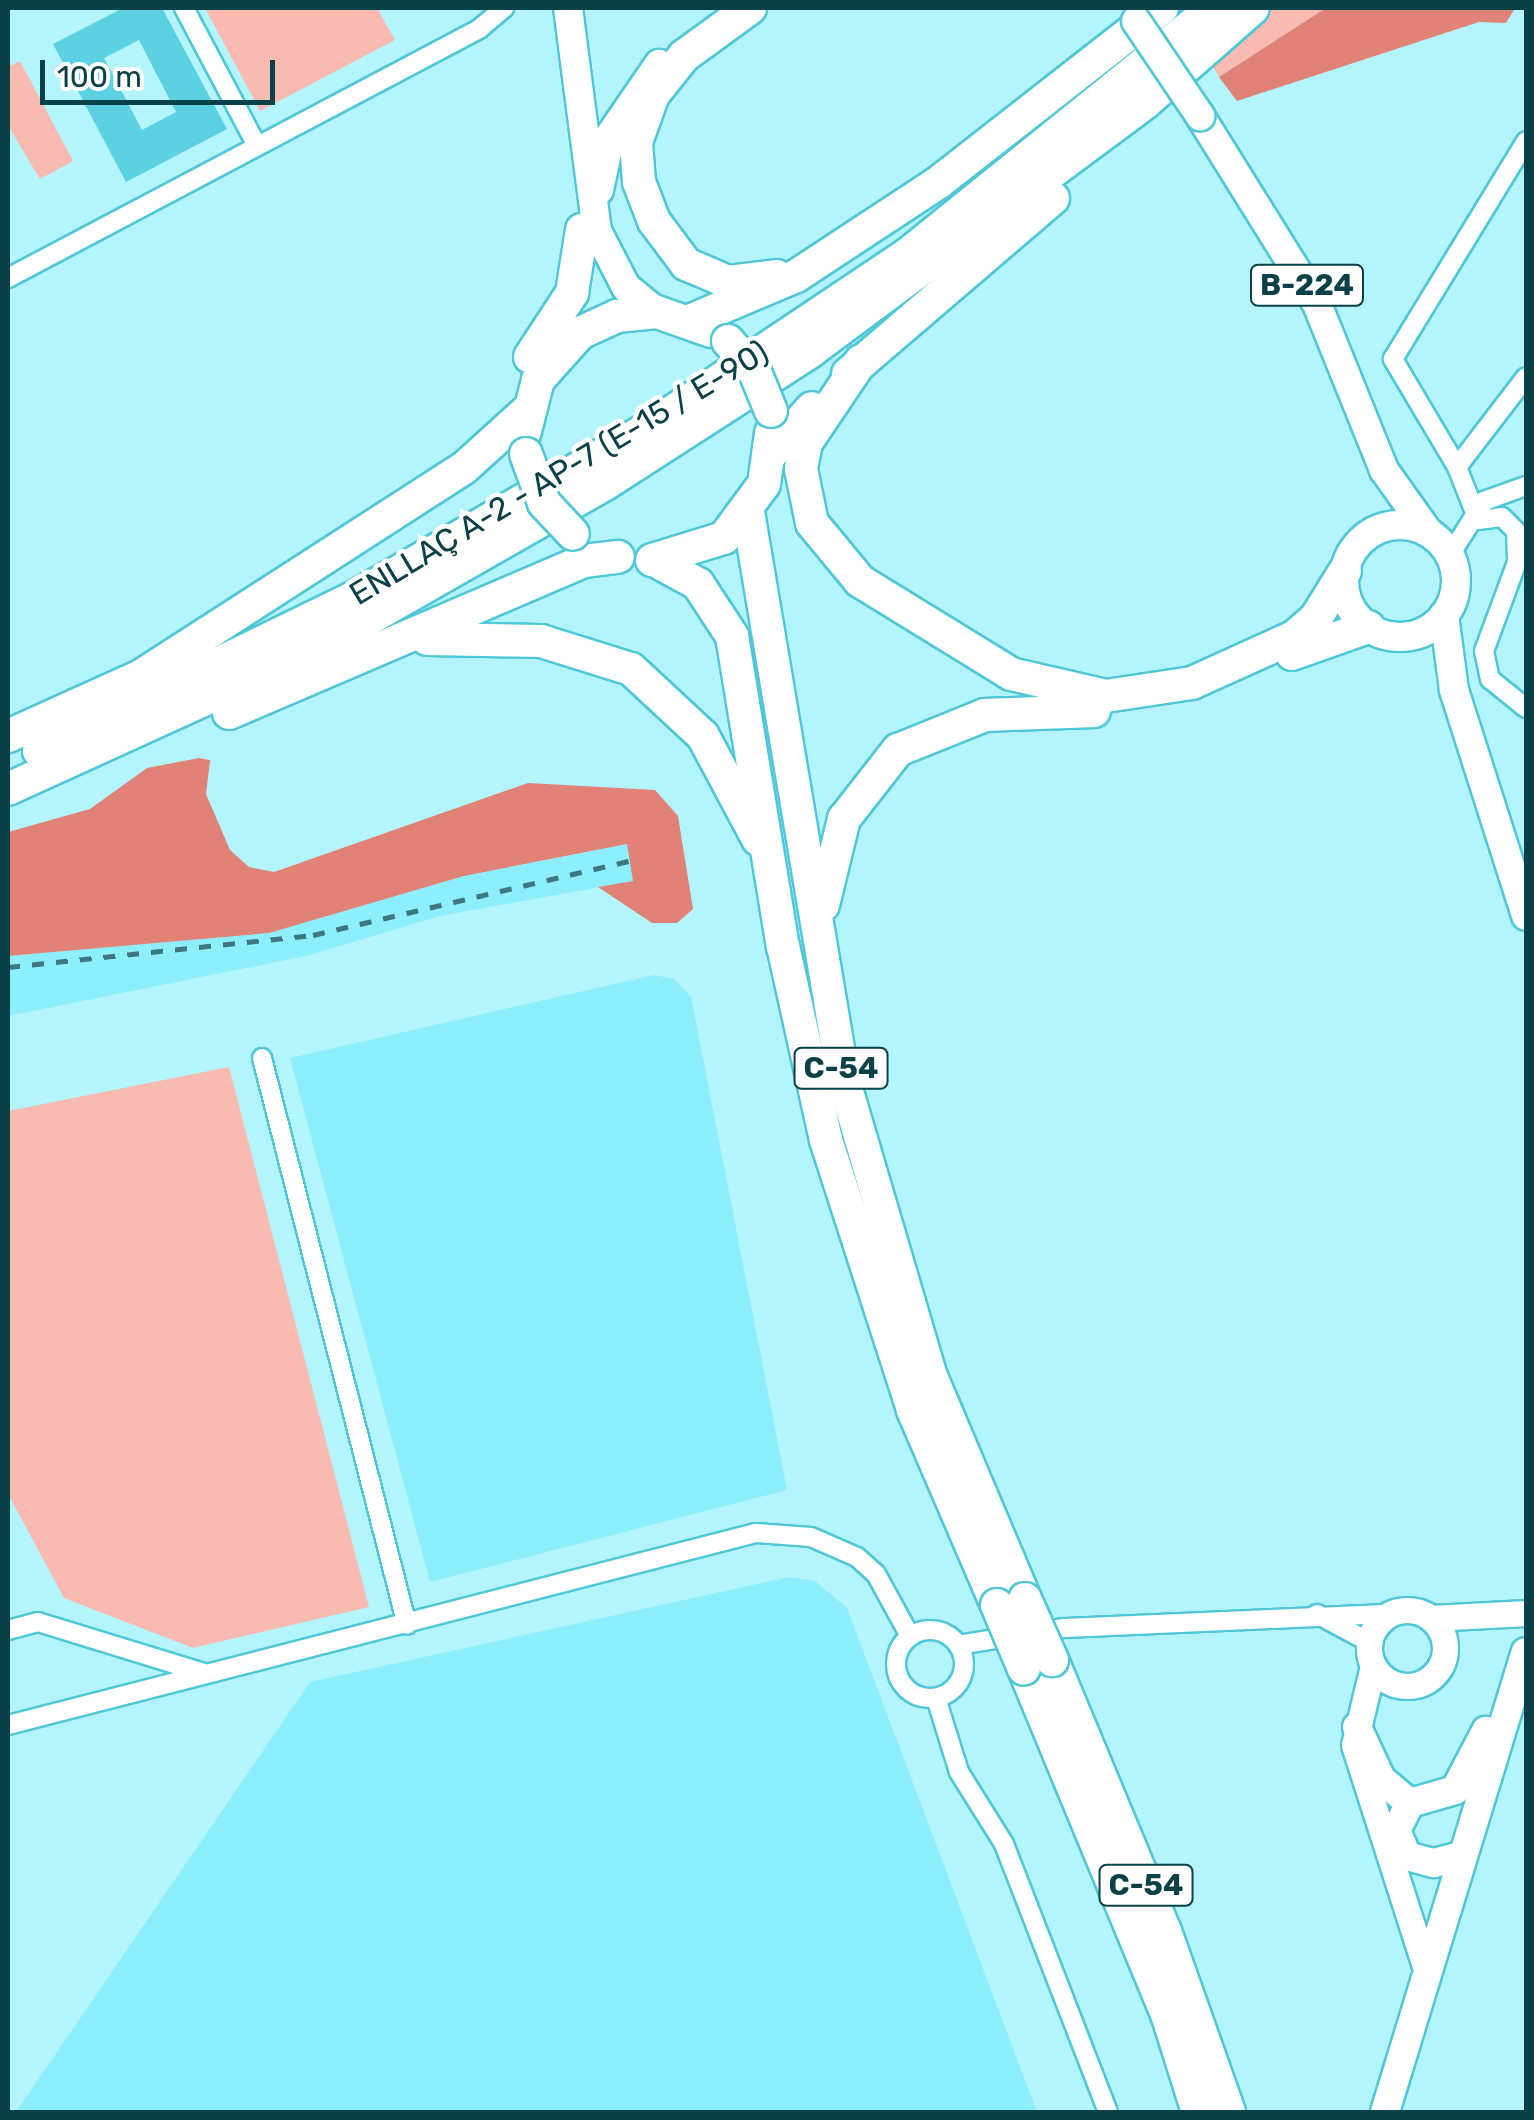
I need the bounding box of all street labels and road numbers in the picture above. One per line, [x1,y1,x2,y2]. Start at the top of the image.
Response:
road number: B-224 [1250,260,1364,310]
street label: ENLLAÇ A-2 - AP-7 (E-15 / E-90) [342,332,776,614]
road number: C-54 [794,1043,888,1093]
road number: C-54 [1098,1860,1194,1910]

